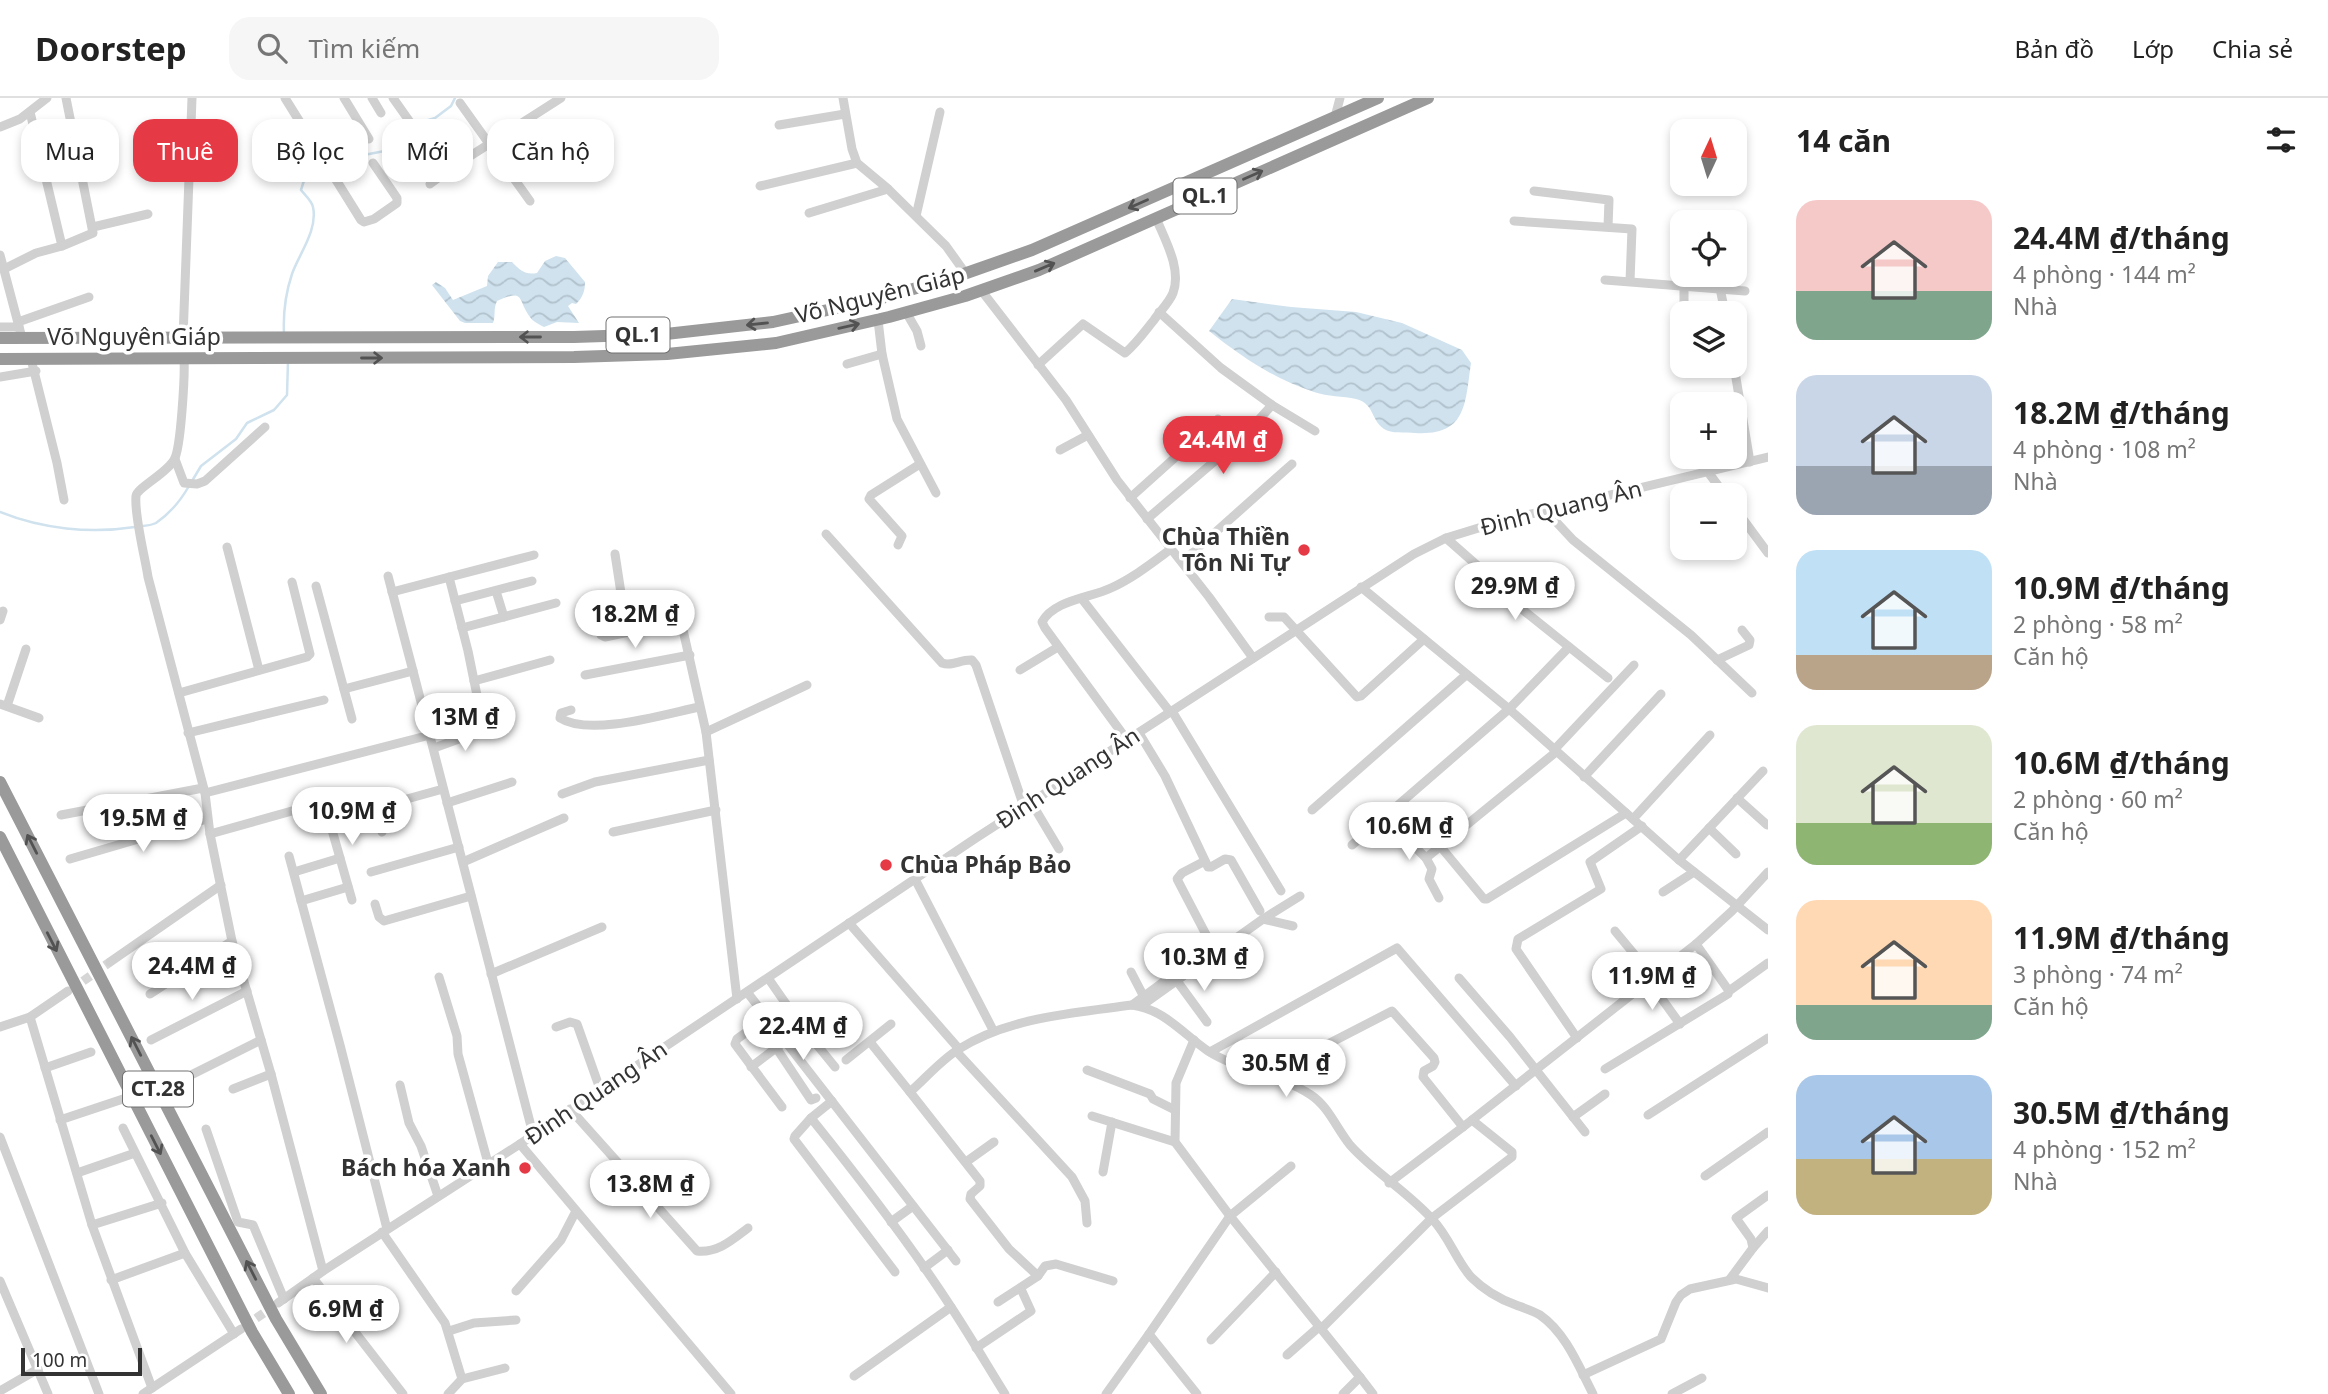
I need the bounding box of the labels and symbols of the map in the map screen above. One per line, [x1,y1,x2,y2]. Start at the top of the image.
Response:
north arrow [1670,119,1746,196]
one-way arrow [1242,168,1263,181]
road number: QL.1 [1174,178,1236,214]
one-way arrow [1128,198,1149,211]
street label: Võ Nguyên Giáp [792,257,968,331]
one-way arrow [1033,260,1055,273]
road number: QL.1 [606,317,670,352]
one-way arrow [746,318,769,331]
one-way arrow [837,319,860,333]
street label: Võ Nguyên Giáp [47,320,221,352]
one-way arrow [519,330,542,344]
one-way arrow [360,351,383,365]
pin: 24.4M ₫ [1158,416,1288,476]
street label: Đinh Quang Ân [1477,471,1645,543]
place label: Chùa Thiền Tôn Ni Tự [1162,520,1292,578]
marker: Chùa Thiền Tôn Ni Tự [1296,542,1312,558]
pin: 29.9M ₫ [1450,562,1580,622]
pin: 18.2M ₫ [570,590,700,650]
pin: 13M ₫ [416,694,514,753]
street label: Đinh Quang Ân [989,719,1146,836]
pin: 10.9M ₫ [287,788,417,847]
pin: 19.5M ₫ [78,794,208,854]
pin: 10.6M ₫ [1344,802,1474,862]
one-way arrow [25,834,38,855]
place label: Chùa Pháp Bảo [900,848,1071,880]
marker: Chùa Pháp Bảo [878,857,894,873]
one-way arrow [46,931,59,952]
pin: 10.3M ₫ [1139,934,1269,993]
pin: 24.4M ₫ [127,942,257,1002]
pin: 11.9M ₫ [1587,953,1717,1012]
pin: 22.4M ₫ [738,1002,868,1062]
street label: Đinh Quang Ân [518,1033,673,1152]
one-way arrow [129,1036,143,1057]
pin: 30.5M ₫ [1221,1040,1351,1099]
road number: CT.28 [123,1072,193,1107]
one-way arrow [150,1134,163,1155]
place label: Bách hóa Xanh [341,1151,511,1183]
marker: Bách hóa Xanh [517,1160,533,1176]
pin: 13.8M ₫ [585,1160,715,1220]
one-way arrow [244,1260,258,1281]
pin: 6.9M ₫ [289,1286,403,1345]
scale bar [21,1345,142,1377]

